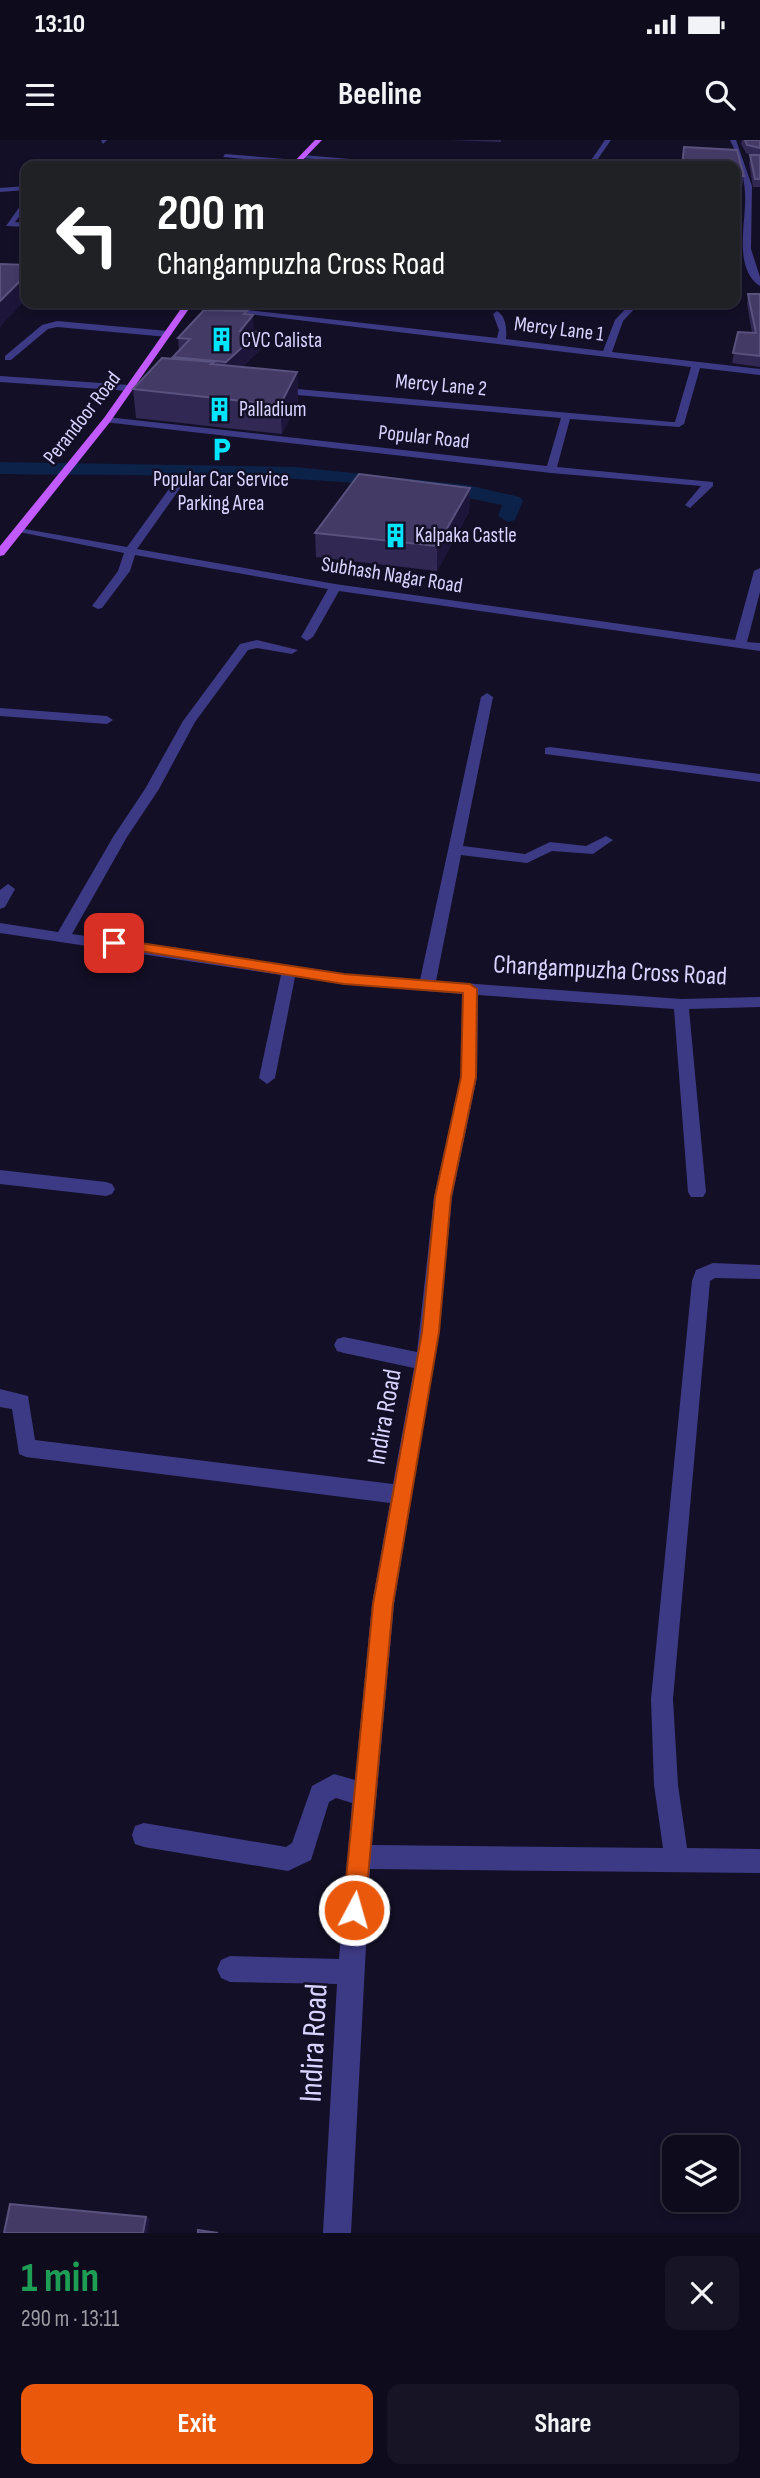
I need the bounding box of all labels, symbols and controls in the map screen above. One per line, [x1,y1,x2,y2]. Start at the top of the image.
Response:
text: 13:10 [35,9,85,40]
text: Beeline [338,75,422,114]
icon: menu [21,76,59,114]
icon: search [701,76,739,114]
text: 200 m [157,185,265,244]
icon: left [42,189,133,280]
text: Changampuzha Cross Road [157,245,445,284]
street label: Mercy Lane 1 [513,311,606,347]
building icon: CVC Calista [207,326,235,354]
place label: CVC Calista [241,328,322,353]
street label: Perandoor Road [38,367,126,469]
street label: Mercy Lane 2 [394,369,488,401]
building icon: Palladium [205,395,233,423]
place label: Palladium [239,397,307,422]
street label: Popular Road [377,420,471,454]
parking icon: Popular Car Service Parking Area [207,436,235,464]
place label: Popular Car Service Parking Area [153,467,289,516]
building icon: Kalpaka Castle [381,521,409,549]
place label: Kalpaka Castle [415,523,517,548]
street label: Subhash Nagar Road [320,551,464,599]
pin [84,913,144,973]
icon: arrive [95,924,133,962]
street label: Changampuzha Cross Road [492,949,728,993]
street label: Indira Road [361,1367,409,1467]
position arrow [317,1873,391,1947]
street label: Indira Road [291,1983,337,2103]
map controls [662,2135,739,2212]
button: layers [662,2135,739,2212]
text: 1 min [21,2253,99,2304]
button: close [665,2256,739,2330]
text: 290 m · 13:11 [21,2305,119,2333]
button: Exit [21,2384,373,2464]
button: Share [387,2384,739,2464]

